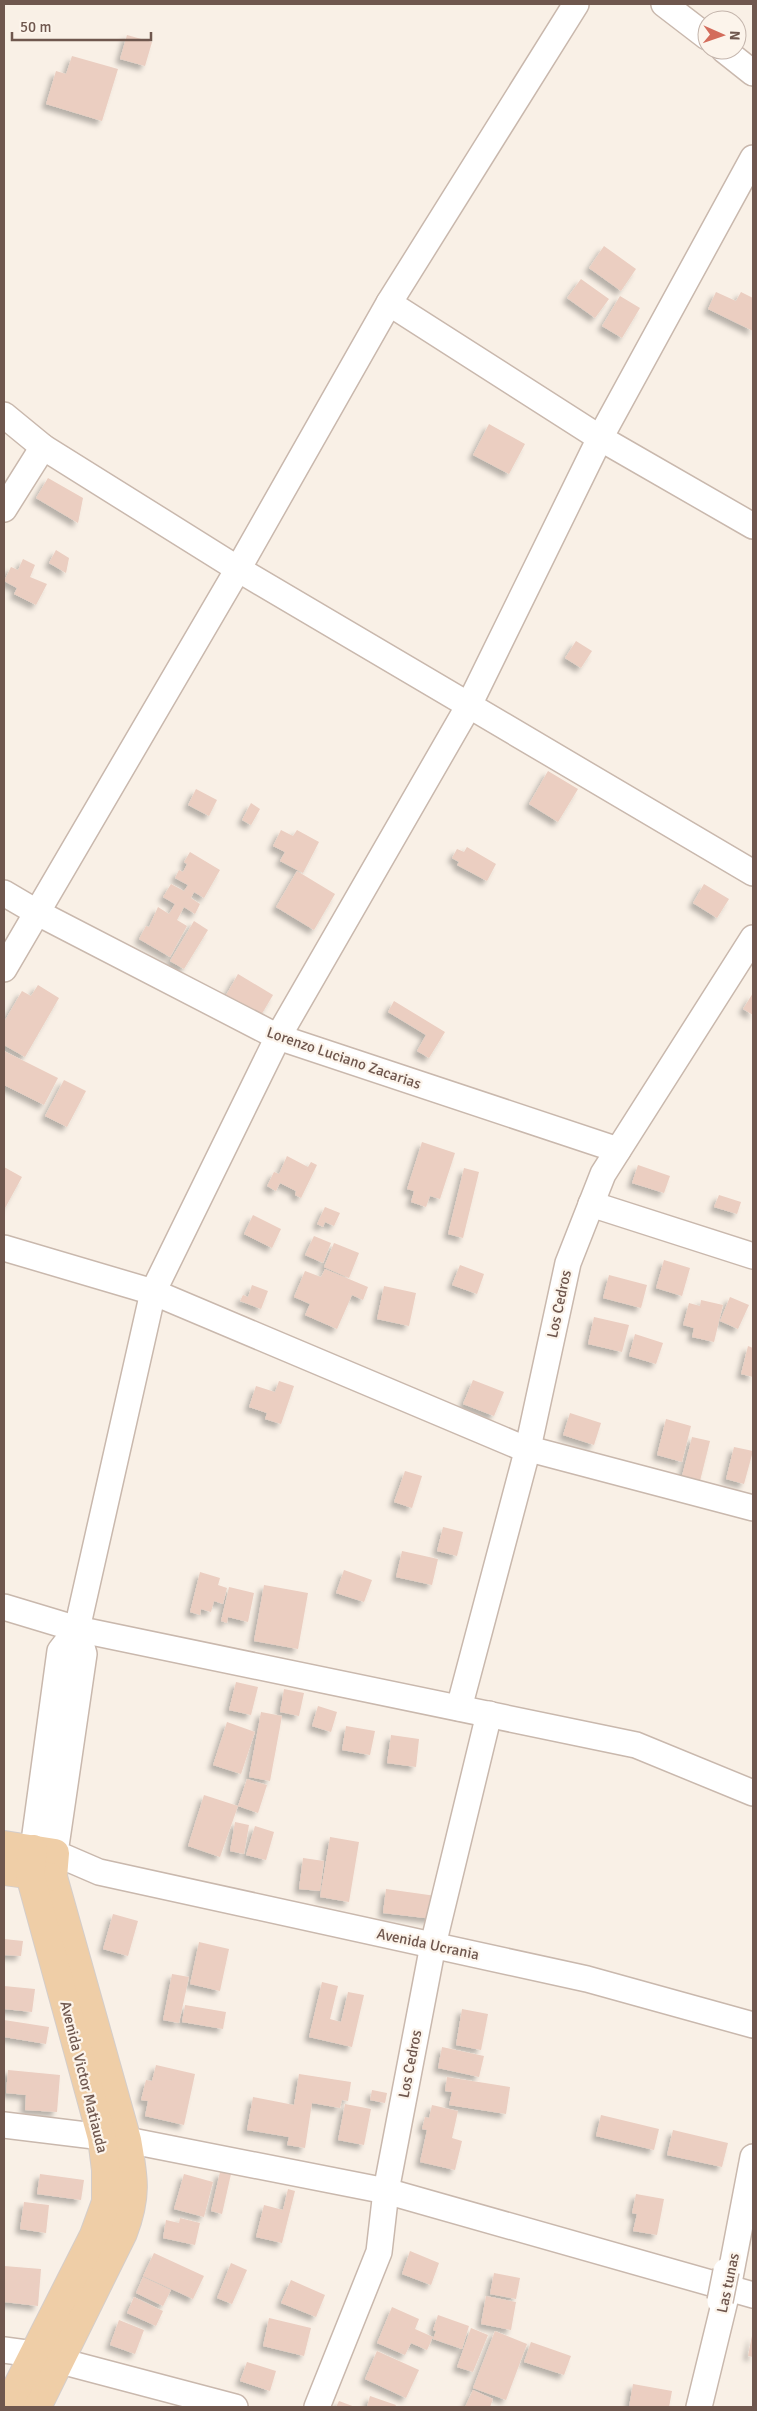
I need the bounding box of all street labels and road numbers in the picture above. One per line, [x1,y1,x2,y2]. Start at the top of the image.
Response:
street label: Lorenzo Luciano Zacarias [264,1023,424,1093]
street label: Los Cedros [543,1268,575,1340]
street label: Avenida Ucrania [375,1924,481,1964]
street label: Avenida Victor Matiauda [56,1999,112,2155]
street label: Los Cedros [395,2028,426,2100]
street label: Las tunas [713,2251,743,2315]

